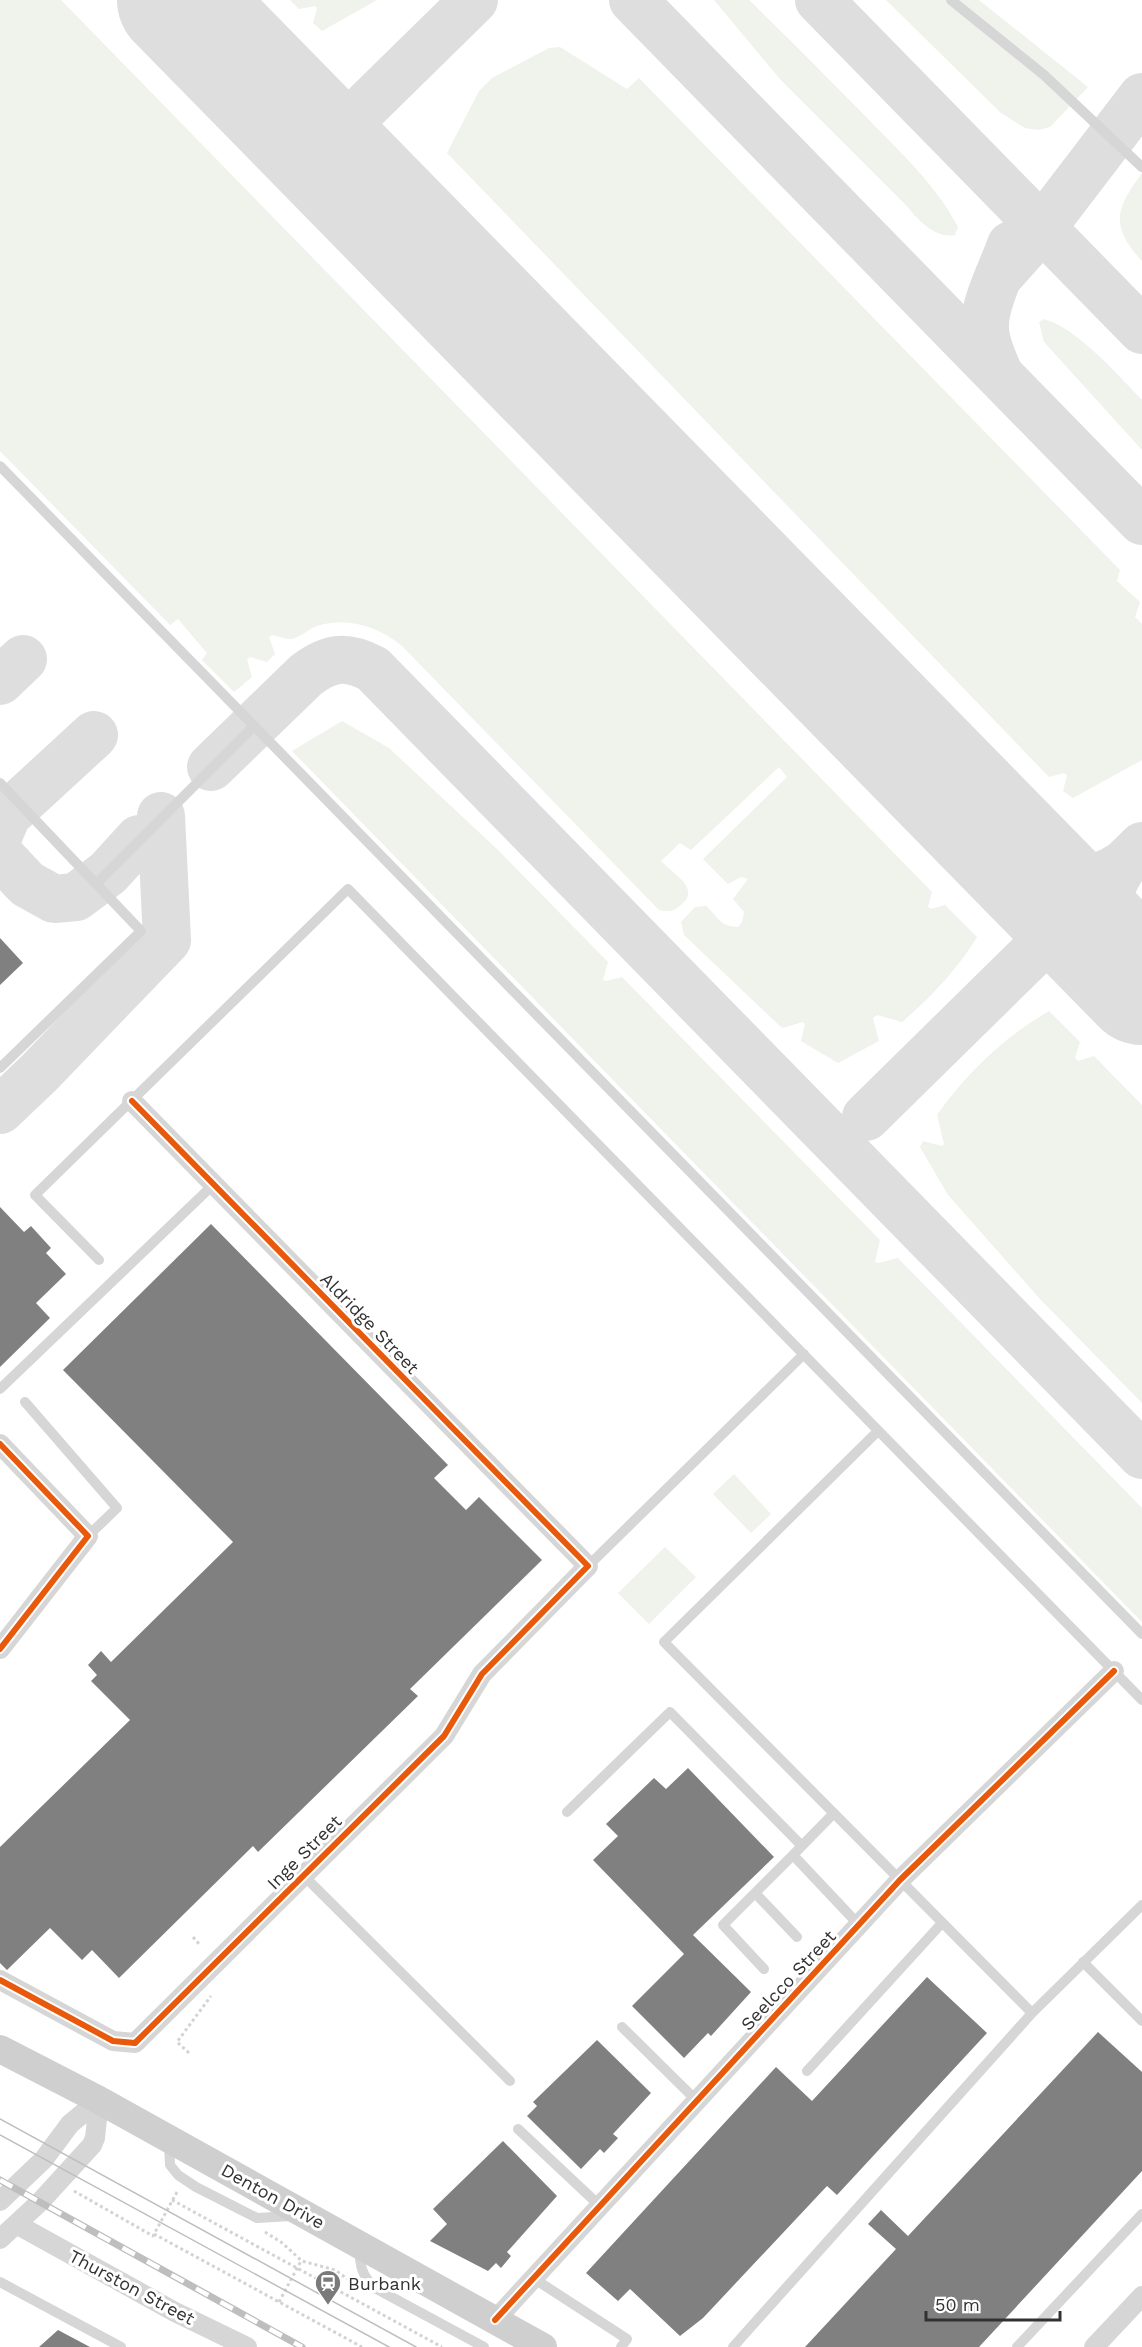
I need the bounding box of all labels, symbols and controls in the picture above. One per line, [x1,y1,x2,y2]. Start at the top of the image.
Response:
street label: Aldridge Street [316,1268,424,1378]
street label: Inge Street [262,1810,346,1894]
street label: Seelcco Street [736,1925,840,2034]
street label: Denton Drive [218,2159,328,2233]
street label: Thurston Street [66,2245,199,2329]
station icon: Burbank [313,2268,343,2306]
place label: Burbank [348,2273,421,2294]
scale bar [926,2284,1060,2322]
text: 50 m [935,2294,980,2315]

